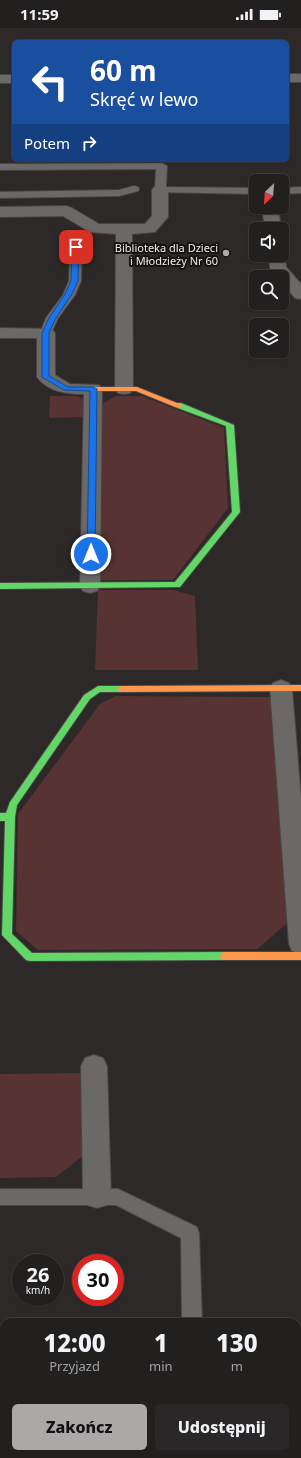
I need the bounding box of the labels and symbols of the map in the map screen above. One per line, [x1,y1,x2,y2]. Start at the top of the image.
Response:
north arrow [249,174,289,214]
pin [59,230,93,264]
place label: Biblioteka dla Dzieci i Młodzieży Nr 60 [115,240,218,268]
marker: Biblioteka dla Dzieci i Młodzieży Nr 60 [221,248,231,258]
position arrow [70,533,112,575]
speed limit sign: 30 [72,1254,124,1306]

